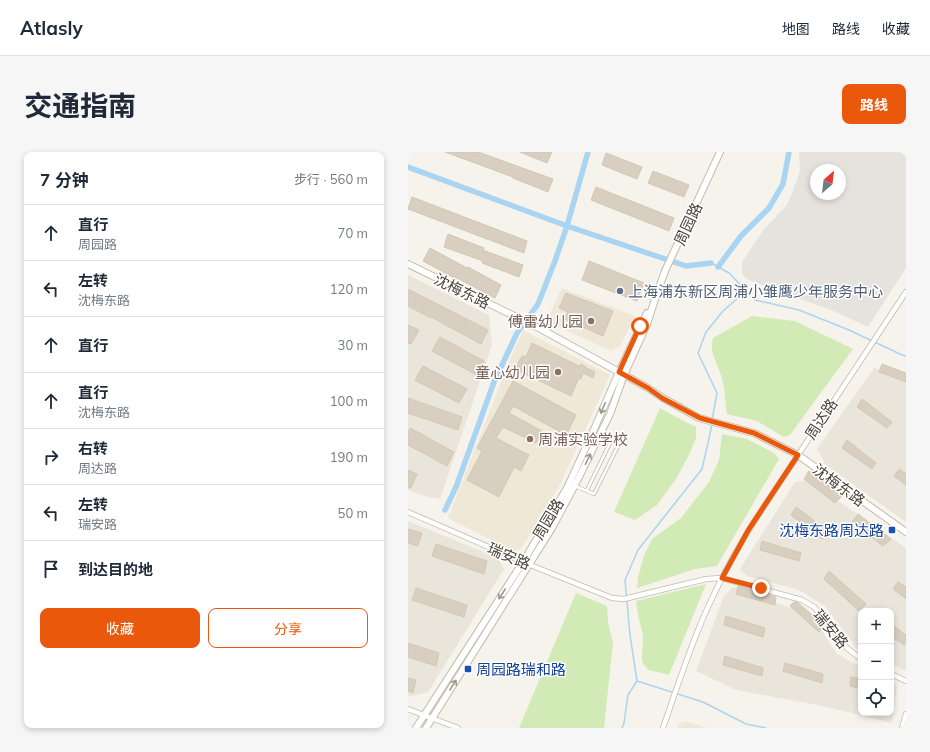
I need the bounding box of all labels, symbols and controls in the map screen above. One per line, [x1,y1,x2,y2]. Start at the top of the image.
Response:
text: Atlasly [20,16,83,40]
text: 地图 [782,20,810,38]
text: 路线 [832,20,860,38]
text: 收藏 [882,20,910,38]
button: 路线 [842,84,906,124]
text: 交通指南 [24,88,136,123]
north arrow [810,164,846,200]
text: 7 分钟 [40,169,89,190]
text: 步行 · 560 m [294,171,368,187]
street label: 周园路 [670,200,706,248]
text: 直行 [78,215,108,234]
icon: ahead [40,222,62,244]
text: 70 m [338,225,368,241]
text: 周园路 [78,236,117,252]
street label: 沈梅东路 [431,269,493,313]
text: 左转 [78,271,108,290]
icon: left [40,278,62,300]
text: 120 m [330,281,368,297]
place label: 上海浦东新区周浦小雏鹰少年服务中心 [628,282,883,301]
marker: 上海浦东新区周浦小雏鹰少年服务中心 [615,286,625,296]
text: 沈梅东路 [78,292,130,308]
place label: 傅雷幼儿园 [508,312,583,331]
marker: 傅雷幼儿园 [586,316,596,326]
route start [631,317,649,335]
icon: ahead [40,334,62,356]
text: 直行 [78,336,108,355]
text: 30 m [338,337,368,353]
place label: 童心幼儿园 [475,363,550,382]
marker: 童心幼儿园 [553,367,563,377]
text: 直行 [78,383,108,402]
icon: ahead [40,390,62,412]
text: 100 m [330,393,368,409]
street label: 周达路 [801,395,841,443]
one-way arrow [599,402,607,414]
text: 沈梅东路 [78,404,130,420]
place label: 周浦实验学校 [538,430,628,449]
marker: 周浦实验学校 [525,434,535,444]
text: 右转 [78,439,108,458]
icon: right [40,446,62,468]
text: 190 m [330,449,368,465]
one-way arrow [585,453,592,465]
text: 周达路 [78,460,117,476]
street label: 沈梅东路 [809,460,869,510]
text: 左转 [78,495,108,514]
street label: 周园路 [528,495,568,543]
icon: left [40,502,62,524]
text: 50 m [338,505,368,521]
text: 瑞安路 [78,516,117,532]
place label: 沈梅东路周达路 [779,521,884,540]
marker: 沈梅东路周达路 [887,525,897,535]
street label: 瑞安路 [485,538,533,574]
icon: arrive [40,558,62,580]
text: 到达目的地 [78,560,153,579]
route end [752,579,770,597]
one-way arrow [497,589,506,600]
street label: 瑞安路 [809,606,853,652]
button: 收藏 [40,608,200,648]
button: 分享 [208,608,368,648]
map controls [858,608,894,716]
button: + [858,608,894,644]
button: − [858,644,894,680]
place label: 周园路瑞和路 [476,660,566,679]
marker: 周园路瑞和路 [463,664,473,674]
one-way arrow [449,679,457,691]
button: locate [858,680,894,716]

